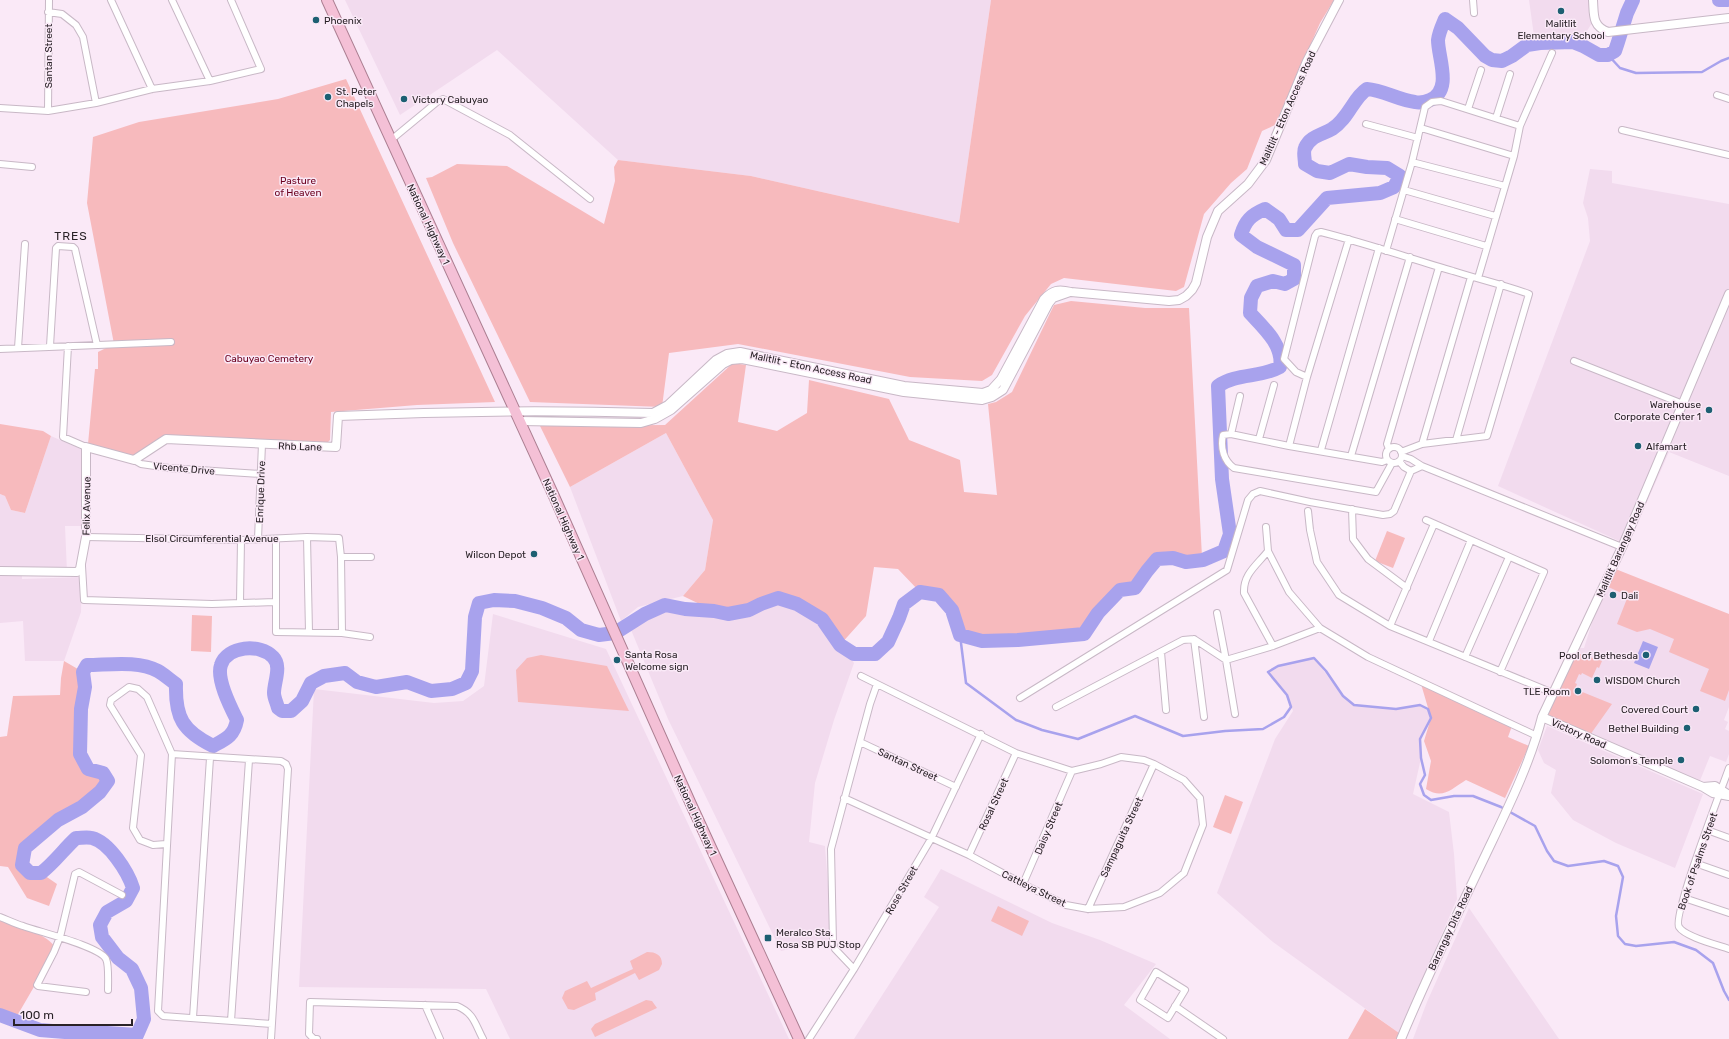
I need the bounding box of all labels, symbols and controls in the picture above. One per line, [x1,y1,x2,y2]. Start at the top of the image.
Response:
marker: Malitlit Elementary School [1556,6,1566,16]
marker: Phoenix [311,15,321,25]
place label: Phoenix [324,15,362,27]
place label: Malitlit Elementary School [1517,18,1605,42]
street label: Santan Street [43,24,55,88]
street label: Malitlit - Eton Access Road [1257,49,1319,168]
place label: St. Peter Chapels [336,86,377,110]
marker: St. Peter Chapels [323,92,333,102]
marker: Victory Cabuyao [399,94,409,104]
place label: Victory Cabuyao [412,94,489,106]
park label: Pasture of Heaven [275,175,321,199]
street label: National Highway 1 [404,182,452,267]
district label: TRES [54,229,88,243]
street label: Malitlit - Eton Access Road [749,349,873,387]
park label: Cabuyao Cemetery [225,353,314,365]
place label: Warehouse Corporate Center 1 [1614,399,1701,423]
marker: Warehouse Corporate Center 1 [1704,405,1714,415]
street label: Rhb Lane [278,440,322,454]
marker: Alfamart [1633,441,1643,451]
place label: Alfamart [1646,441,1687,453]
street label: Vicente Drive [152,460,216,478]
street label: Enrique Drive [254,460,268,523]
street label: Felix Avenue [80,476,94,536]
street label: National Highway 1 [540,477,586,562]
street label: Malitlit Barangay Road [1594,500,1648,599]
street label: Elsol Circumferential Avenue [145,533,279,545]
place label: Wilcon Depot [465,549,526,561]
marker: Wilcon Depot [529,549,539,559]
marker: Dali [1608,590,1618,600]
place label: Dali [1621,590,1638,602]
place label: Santa Rosa Welcome sign [625,649,689,673]
place label: Pool of Bethesda [1559,650,1638,662]
marker: Pool of Bethesda [1641,650,1651,660]
marker: Santa Rosa Welcome sign [612,655,622,665]
marker: WISDOM Church [1592,675,1602,685]
place label: WISDOM Church [1605,675,1680,687]
place label: TLE Room [1523,686,1570,698]
marker: TLE Room [1573,686,1583,696]
place label: Covered Court [1621,704,1688,716]
marker: Covered Court [1691,704,1701,714]
street label: Victory Road [1549,716,1608,751]
place label: Bethel Building [1608,723,1679,735]
marker: Bethel Building [1682,723,1692,733]
street label: Santan Street [876,746,939,784]
place label: Solomon's Temple [1590,755,1673,767]
marker: Solomon's Temple [1676,755,1686,765]
street label: National Highway 1 [671,773,719,858]
street label: Rosal Street [976,776,1011,833]
street label: Sampaguita Street [1098,795,1146,880]
street label: Daisy Street [1032,800,1065,857]
street label: Book of Psalms Street [1676,811,1720,912]
street label: Rose Street [883,864,921,917]
street label: Cattleya Street [999,868,1068,910]
street label: Barangay Dita Road [1426,884,1476,972]
place label: Meralco Sta. Rosa SB PUJ Stop [776,927,861,951]
marker: Meralco Sta. Rosa SB PUJ Stop [763,933,773,943]
scale bar [14,1001,132,1027]
text: 100 m [20,1008,54,1022]

